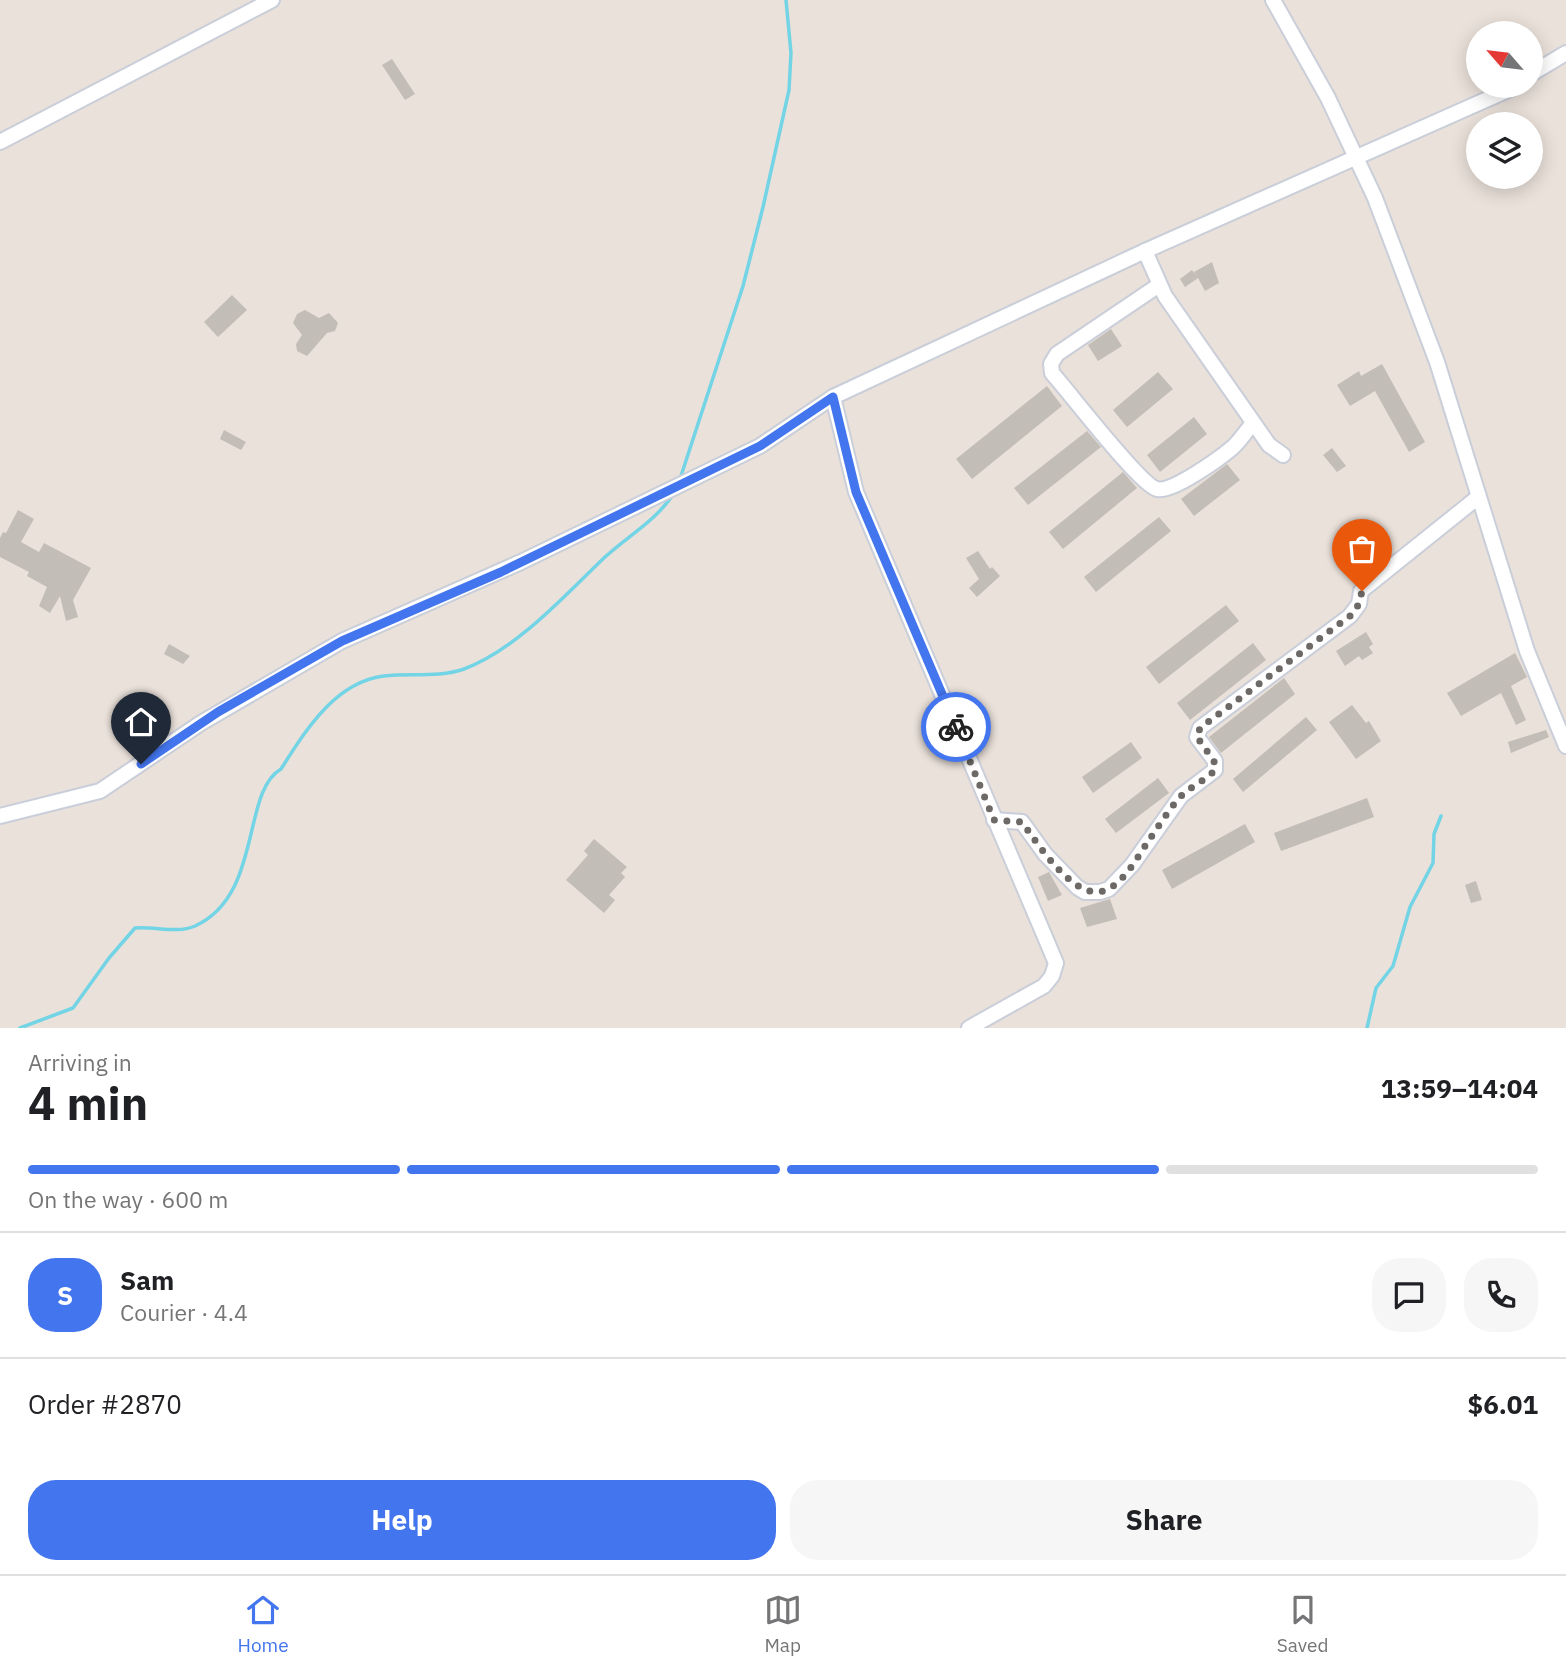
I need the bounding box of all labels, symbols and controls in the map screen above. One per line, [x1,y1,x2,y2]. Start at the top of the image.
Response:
north arrow [1466,21,1544,98]
map controls [1466,21,1543,189]
button: layers [1466,112,1543,189]
pin [1332,519,1392,591]
icon: bag [1343,530,1381,568]
pin [111,692,171,764]
courier [921,692,991,762]
icon: home [122,703,160,741]
icon: bike [937,708,975,746]
text: Arriving in [28,1047,132,1077]
text: 13:59–14:04 [1381,1071,1538,1105]
text: 4 min [28,1073,148,1133]
text: On the way · 600 m [28,1184,228,1214]
button: chat [1372,1258,1446,1332]
button: phone [1464,1258,1538,1332]
text: Sam [120,1263,174,1297]
text: S [57,1278,73,1312]
text: Courier · 4.4 [120,1297,248,1327]
text: Order #2870 [28,1387,182,1421]
text: $6.01 [1468,1387,1538,1421]
button: Help [28,1480,776,1560]
button: Share [790,1480,1538,1560]
tab: Home [238,1591,289,1657]
tab: Map [764,1591,802,1657]
tab: Saved [1277,1591,1328,1657]

